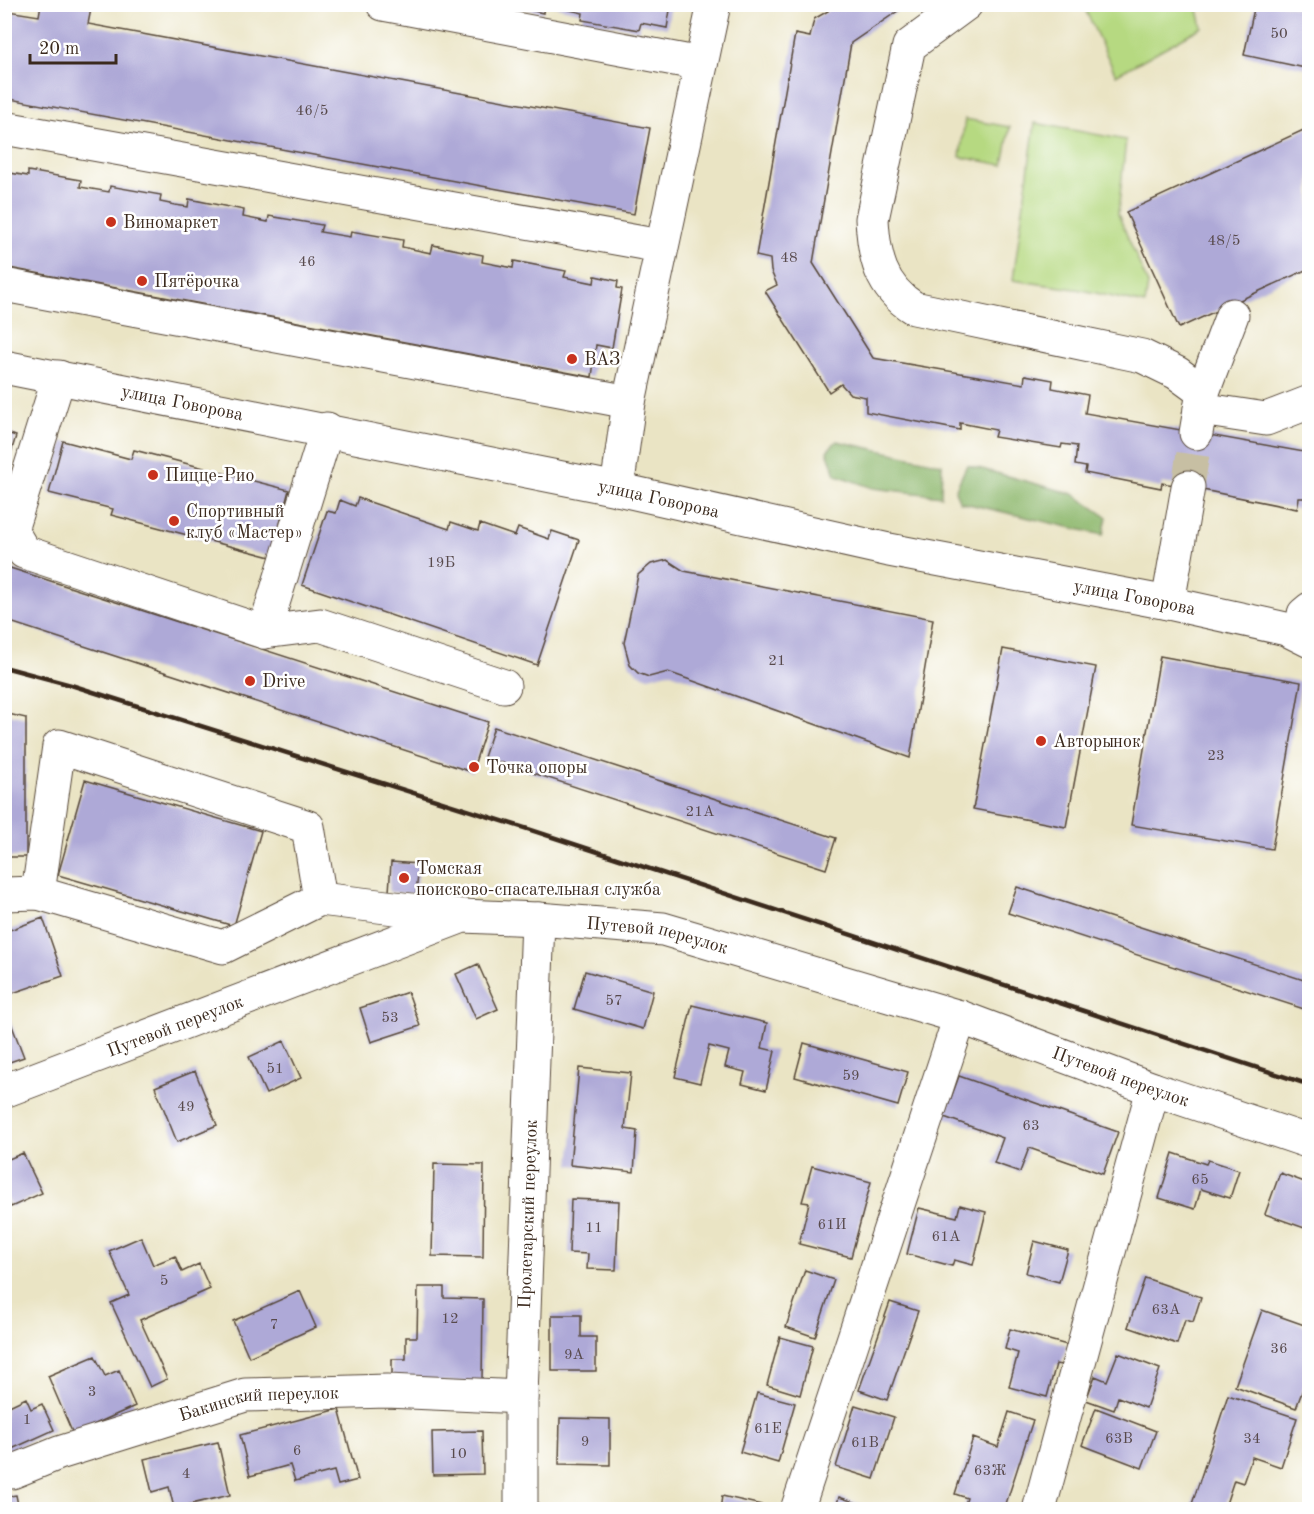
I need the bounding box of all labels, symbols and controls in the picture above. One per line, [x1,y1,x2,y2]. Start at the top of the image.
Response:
scale bar [30,27,116,65]
house number: 50 [1270,27,1288,42]
text: 20 m [39,40,79,58]
house number: 46/5 [296,104,328,119]
place label: Виномаркет [123,214,218,232]
marker: Виномаркет [104,215,118,229]
house number: 48/5 [1208,234,1240,249]
house number: 48 [780,251,798,266]
house number: 46 [298,255,316,270]
place label: Пятёрочка [154,273,240,291]
marker: Пятёрочка [135,274,149,288]
place label: ВАЗ [584,351,620,369]
marker: ВАЗ [565,352,579,366]
street label: улица Говорова [120,383,245,424]
place label: Пицце-Рио [165,467,254,485]
marker: Пицце-Рио [146,468,160,482]
street label: улица Говорова [596,477,721,522]
place label: Спортивный клуб «Мастер» [186,503,303,542]
marker: Спортивный клуб «Мастер» [167,514,181,528]
house number: 19Б [427,556,455,571]
street label: улица Говорова [1072,577,1197,619]
house number: 21 [768,654,786,669]
place label: Drive [262,673,305,691]
marker: Drive [243,674,257,688]
place label: Авторынок [1053,733,1141,751]
marker: Авторынок [1034,734,1048,748]
house number: 23 [1207,749,1225,764]
place label: Точка опоры [486,759,588,777]
marker: Точка опоры [467,760,481,774]
house number: 21А [686,805,715,820]
place label: Томская поисково-спасательная служба [416,860,661,899]
marker: Томская поисково-спасательная служба [397,871,411,885]
street label: Путевой переулок [586,915,730,958]
street label: Путевой переулок [105,993,246,1061]
house number: 57 [605,994,623,1009]
house number: 53 [381,1011,399,1026]
street label: Путевой переулок [1050,1044,1191,1111]
house number: 51 [266,1062,284,1077]
house number: 59 [842,1069,860,1084]
house number: 49 [177,1100,195,1115]
street label: Пролетарский переулок [516,1119,541,1309]
house number: 63 [1022,1119,1040,1134]
house number: 65 [1191,1173,1209,1188]
house number: 61И [818,1218,846,1233]
house number: 11 [585,1221,603,1236]
house number: 61А [932,1230,961,1245]
house number: 5 [160,1274,168,1289]
house number: 63А [1152,1303,1181,1318]
house number: 12 [441,1312,459,1327]
house number: 7 [270,1318,278,1333]
house number: 36 [1270,1342,1288,1357]
house number: 9А [564,1348,585,1363]
street label: Бакинский переулок [177,1384,339,1425]
house number: 3 [88,1385,96,1400]
house number: 1 [23,1413,31,1428]
house number: 61Е [754,1422,782,1437]
house number: 63В [1105,1432,1133,1447]
house number: 34 [1243,1432,1261,1447]
house number: 9 [581,1435,589,1450]
house number: 61В [851,1436,879,1451]
house number: 6 [293,1444,301,1459]
house number: 10 [449,1447,467,1462]
house number: 63Ж [974,1464,1006,1479]
house number: 4 [182,1467,190,1482]

